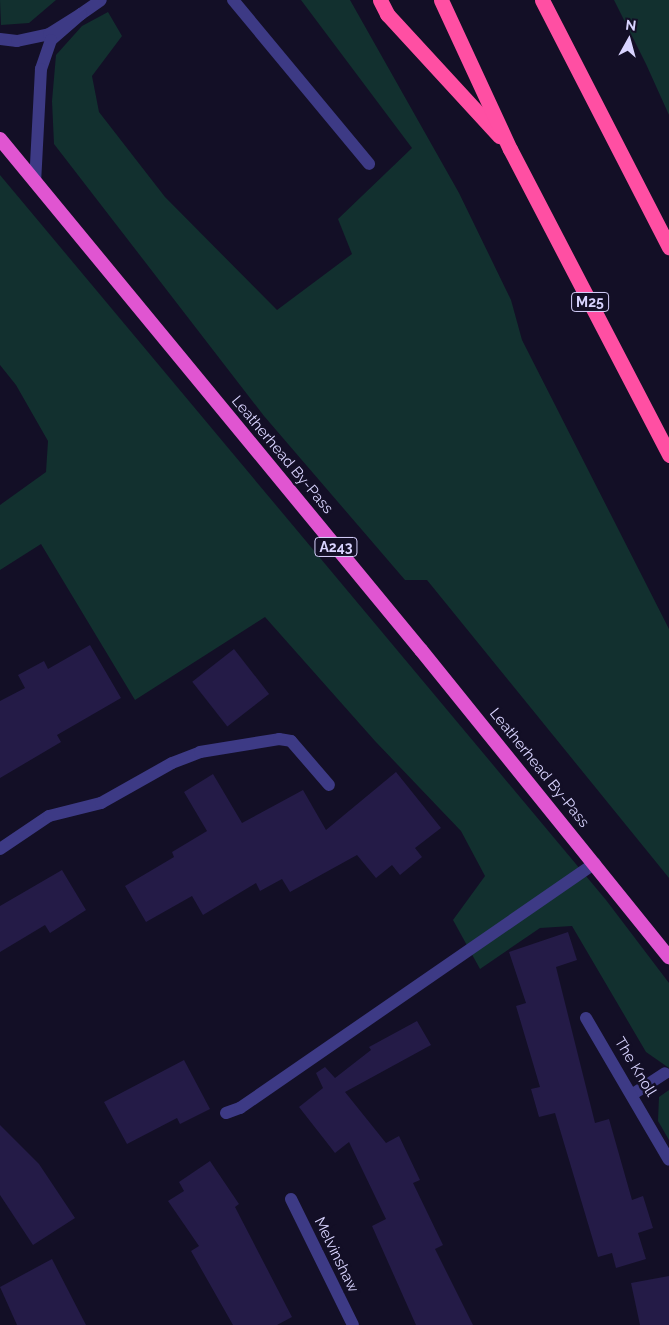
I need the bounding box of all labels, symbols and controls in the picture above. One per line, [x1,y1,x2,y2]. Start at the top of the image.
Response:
north arrow [604,15,654,65]
text: N [625,17,637,34]
road number: M25 [570,290,610,314]
street label: Leatherhead By-Pass [227,392,337,518]
road number: A243 [314,536,358,558]
street label: Leatherhead By-Pass [485,705,593,831]
street label: The Knoll [610,1034,660,1100]
street label: Melvinshaw [310,1214,362,1296]

